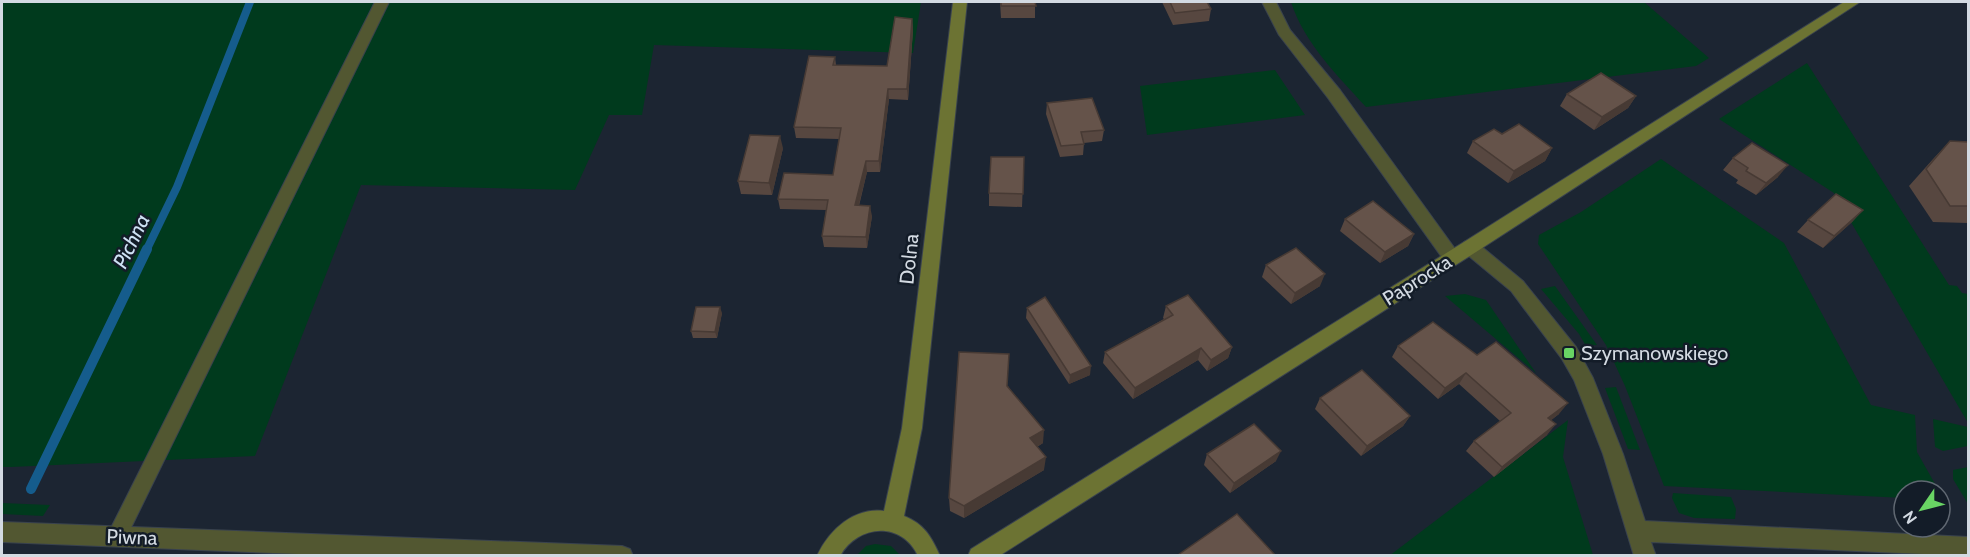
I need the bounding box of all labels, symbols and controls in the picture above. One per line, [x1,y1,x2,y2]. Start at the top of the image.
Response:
water label: Pichna [107,210,155,272]
street label: Dolna [894,232,924,286]
street label: Paprocka [1378,249,1456,310]
place label: Szymanowskiego [1581,341,1728,365]
marker: Szymanowskiego [1562,346,1576,360]
north arrow [1892,479,1952,539]
text: N [1899,507,1921,527]
street label: Piwna [106,524,158,550]

